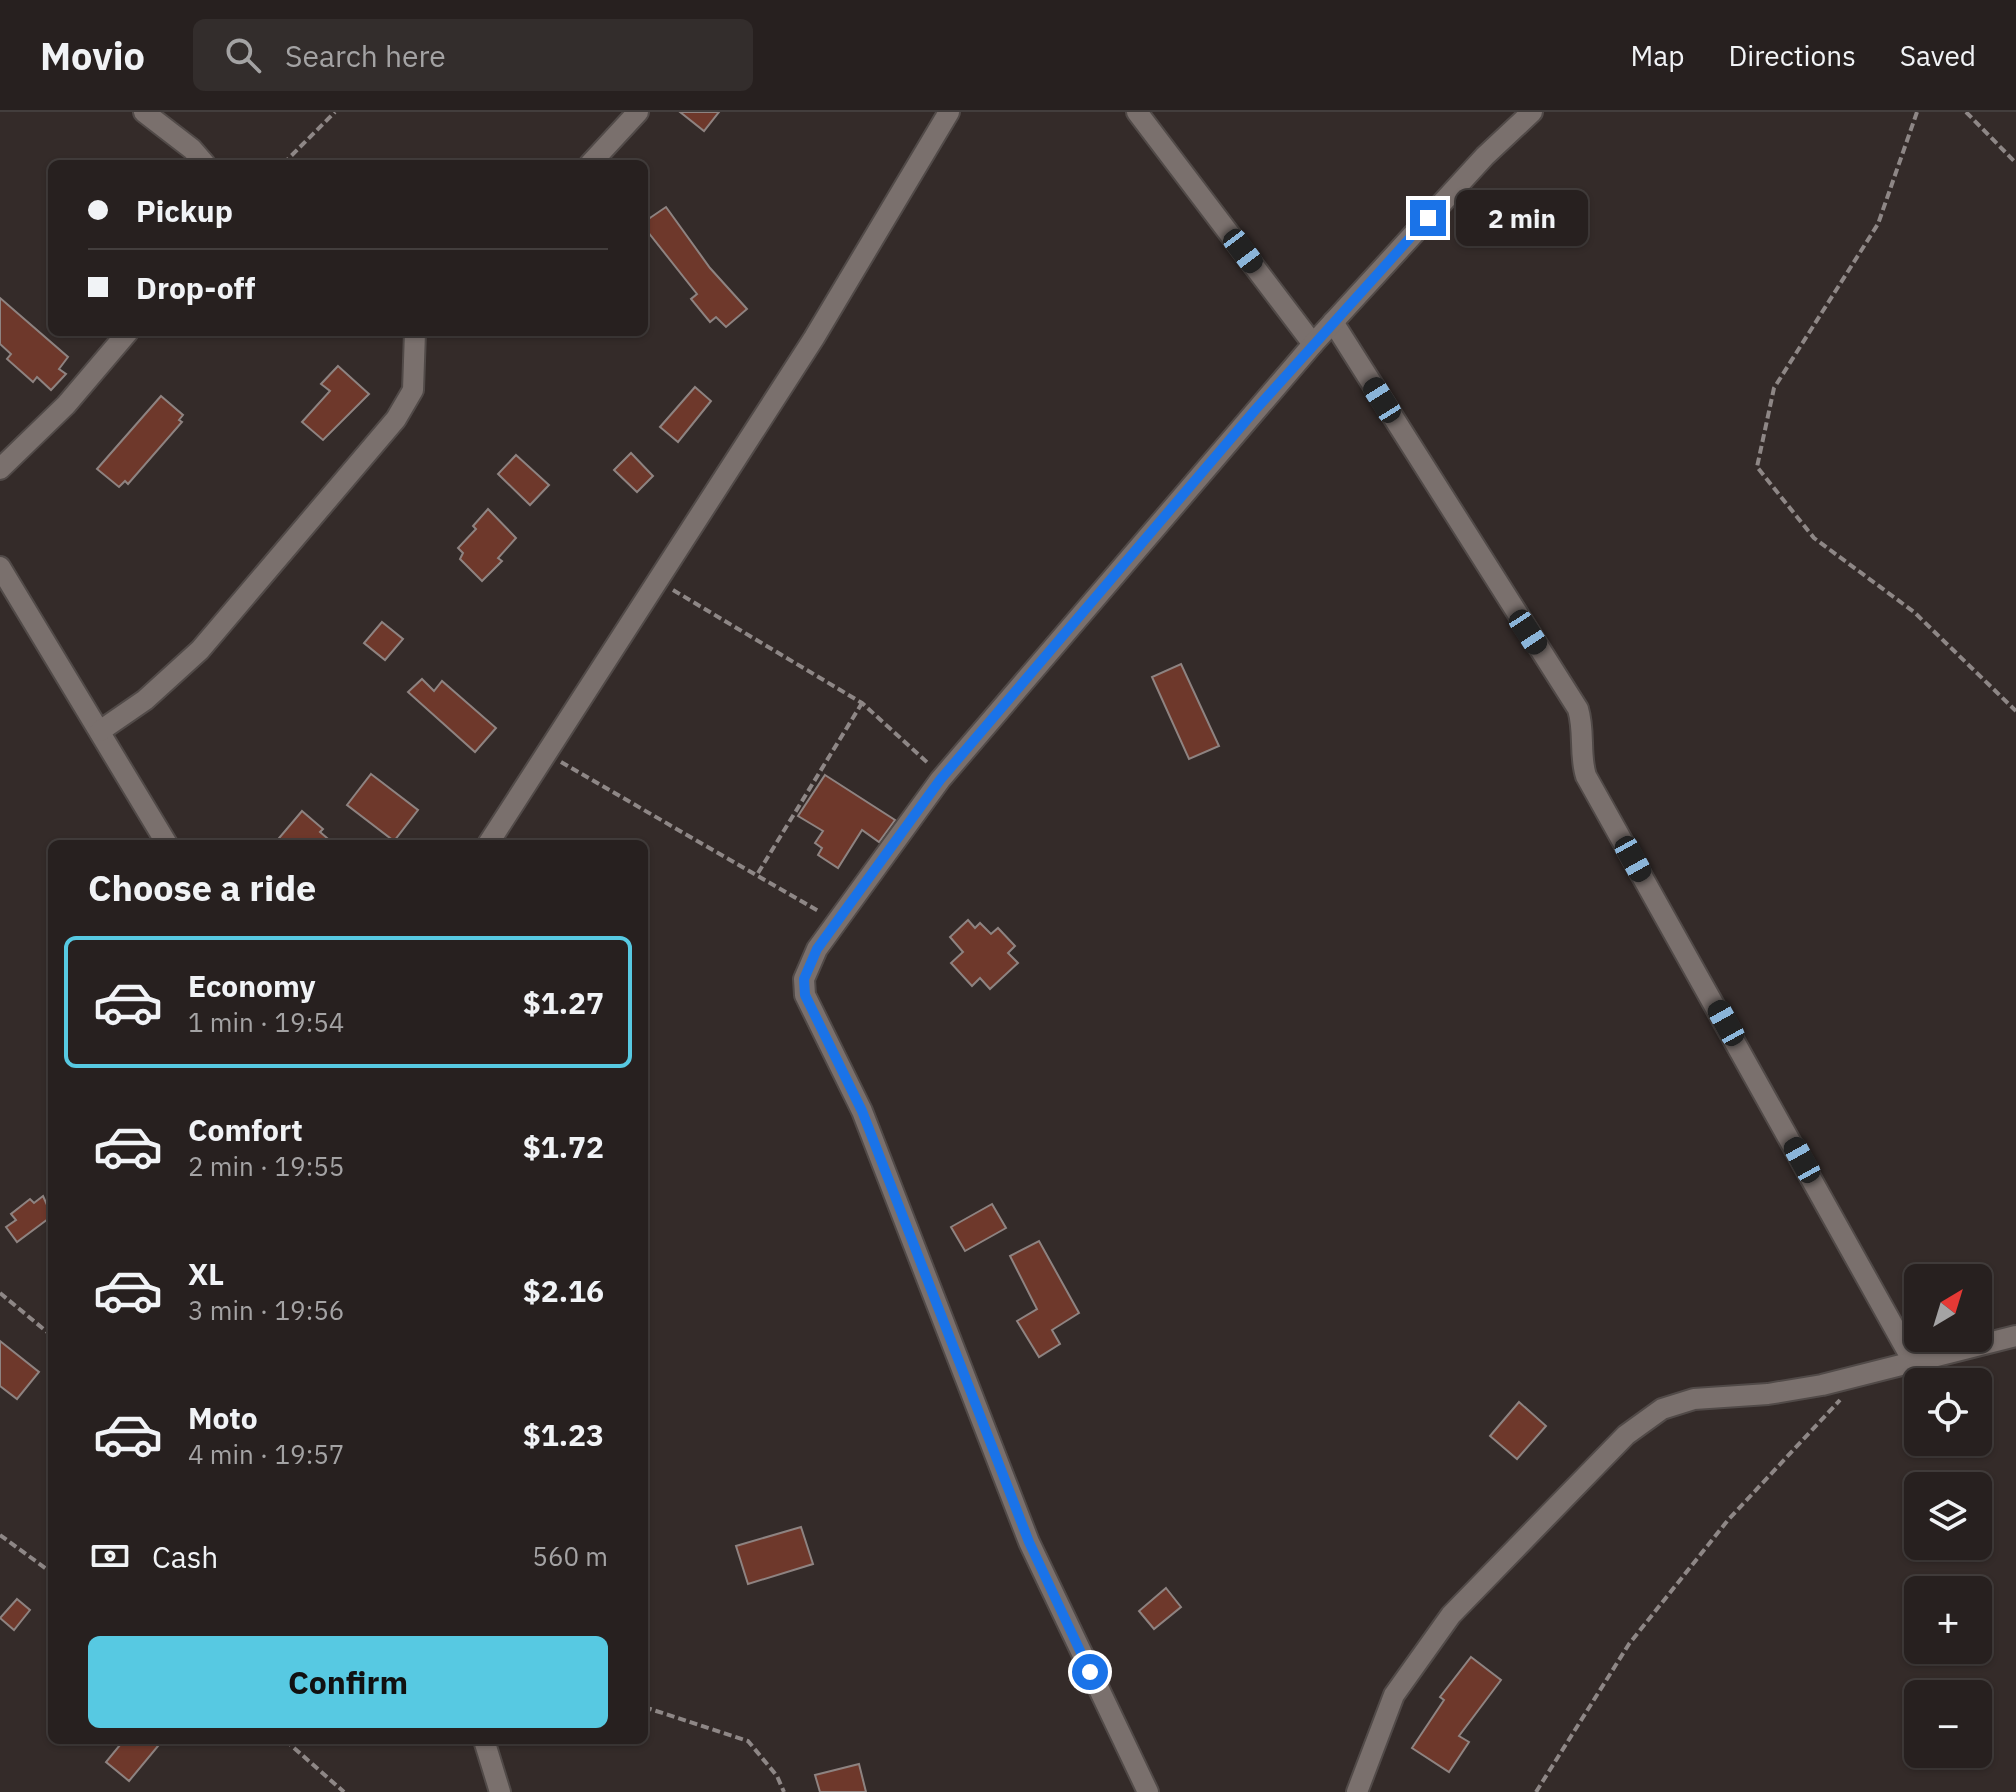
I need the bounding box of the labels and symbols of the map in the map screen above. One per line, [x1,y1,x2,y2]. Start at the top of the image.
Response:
callout: 2 min [1456,190,1588,246]
route end [1410,200,1446,236]
car [1219,225,1267,277]
car [1359,373,1405,427]
car [1505,605,1551,659]
car [1611,832,1655,886]
car [1704,996,1748,1050]
car [1780,1133,1824,1187]
north arrow [1904,1264,1992,1352]
route start [1072,1654,1108,1690]

